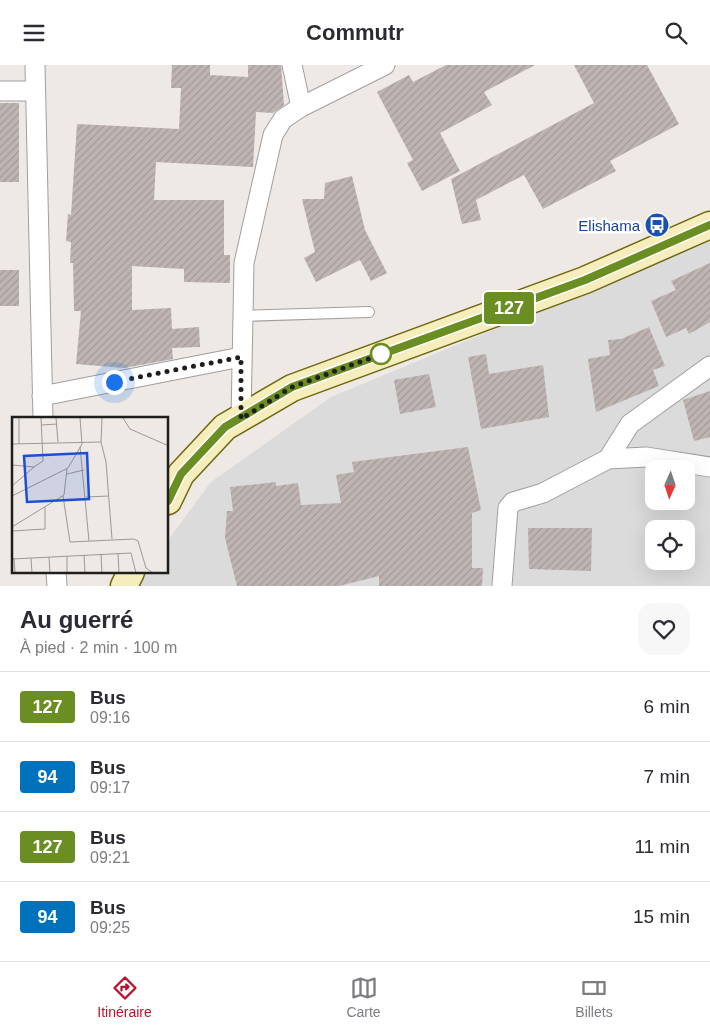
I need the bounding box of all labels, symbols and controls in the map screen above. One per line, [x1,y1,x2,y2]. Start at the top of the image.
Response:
icon: menu [20,19,48,47]
icon: search [662,19,690,47]
text: Commutr [306,20,404,45]
bus stop icon: Elishama [644,212,670,238]
place label: Elishama [578,217,641,234]
line badge: 127 [480,292,538,324]
text: 127 [494,298,524,318]
unlabelled marker [370,343,392,365]
your location [102,370,127,395]
inset map [12,417,169,573]
north arrow [645,460,695,510]
map controls [645,460,695,570]
button: locate [645,520,695,570]
button: heart [638,603,690,655]
text: Au guerré [20,606,133,633]
text: À pied · 2 min · 100 m [20,639,177,656]
text: Bus [90,687,126,708]
text: 6 min [644,696,690,717]
text: 127 [32,697,63,717]
text: 09:16 [90,709,130,726]
text: Bus [90,757,126,778]
text: 7 min [644,766,690,787]
text: 94 [37,767,58,787]
text: 09:17 [90,779,130,796]
text: Bus [90,827,126,848]
text: 11 min [634,836,690,857]
text: 127 [32,837,63,857]
text: 09:21 [90,849,130,866]
text: Bus [90,897,126,918]
text: 15 min [633,906,690,927]
text: 94 [37,907,58,927]
text: 09:25 [90,919,130,936]
tab: Itinéraire [97,974,152,1020]
tab: Carte [346,974,381,1020]
tab: Billets [575,974,613,1020]

